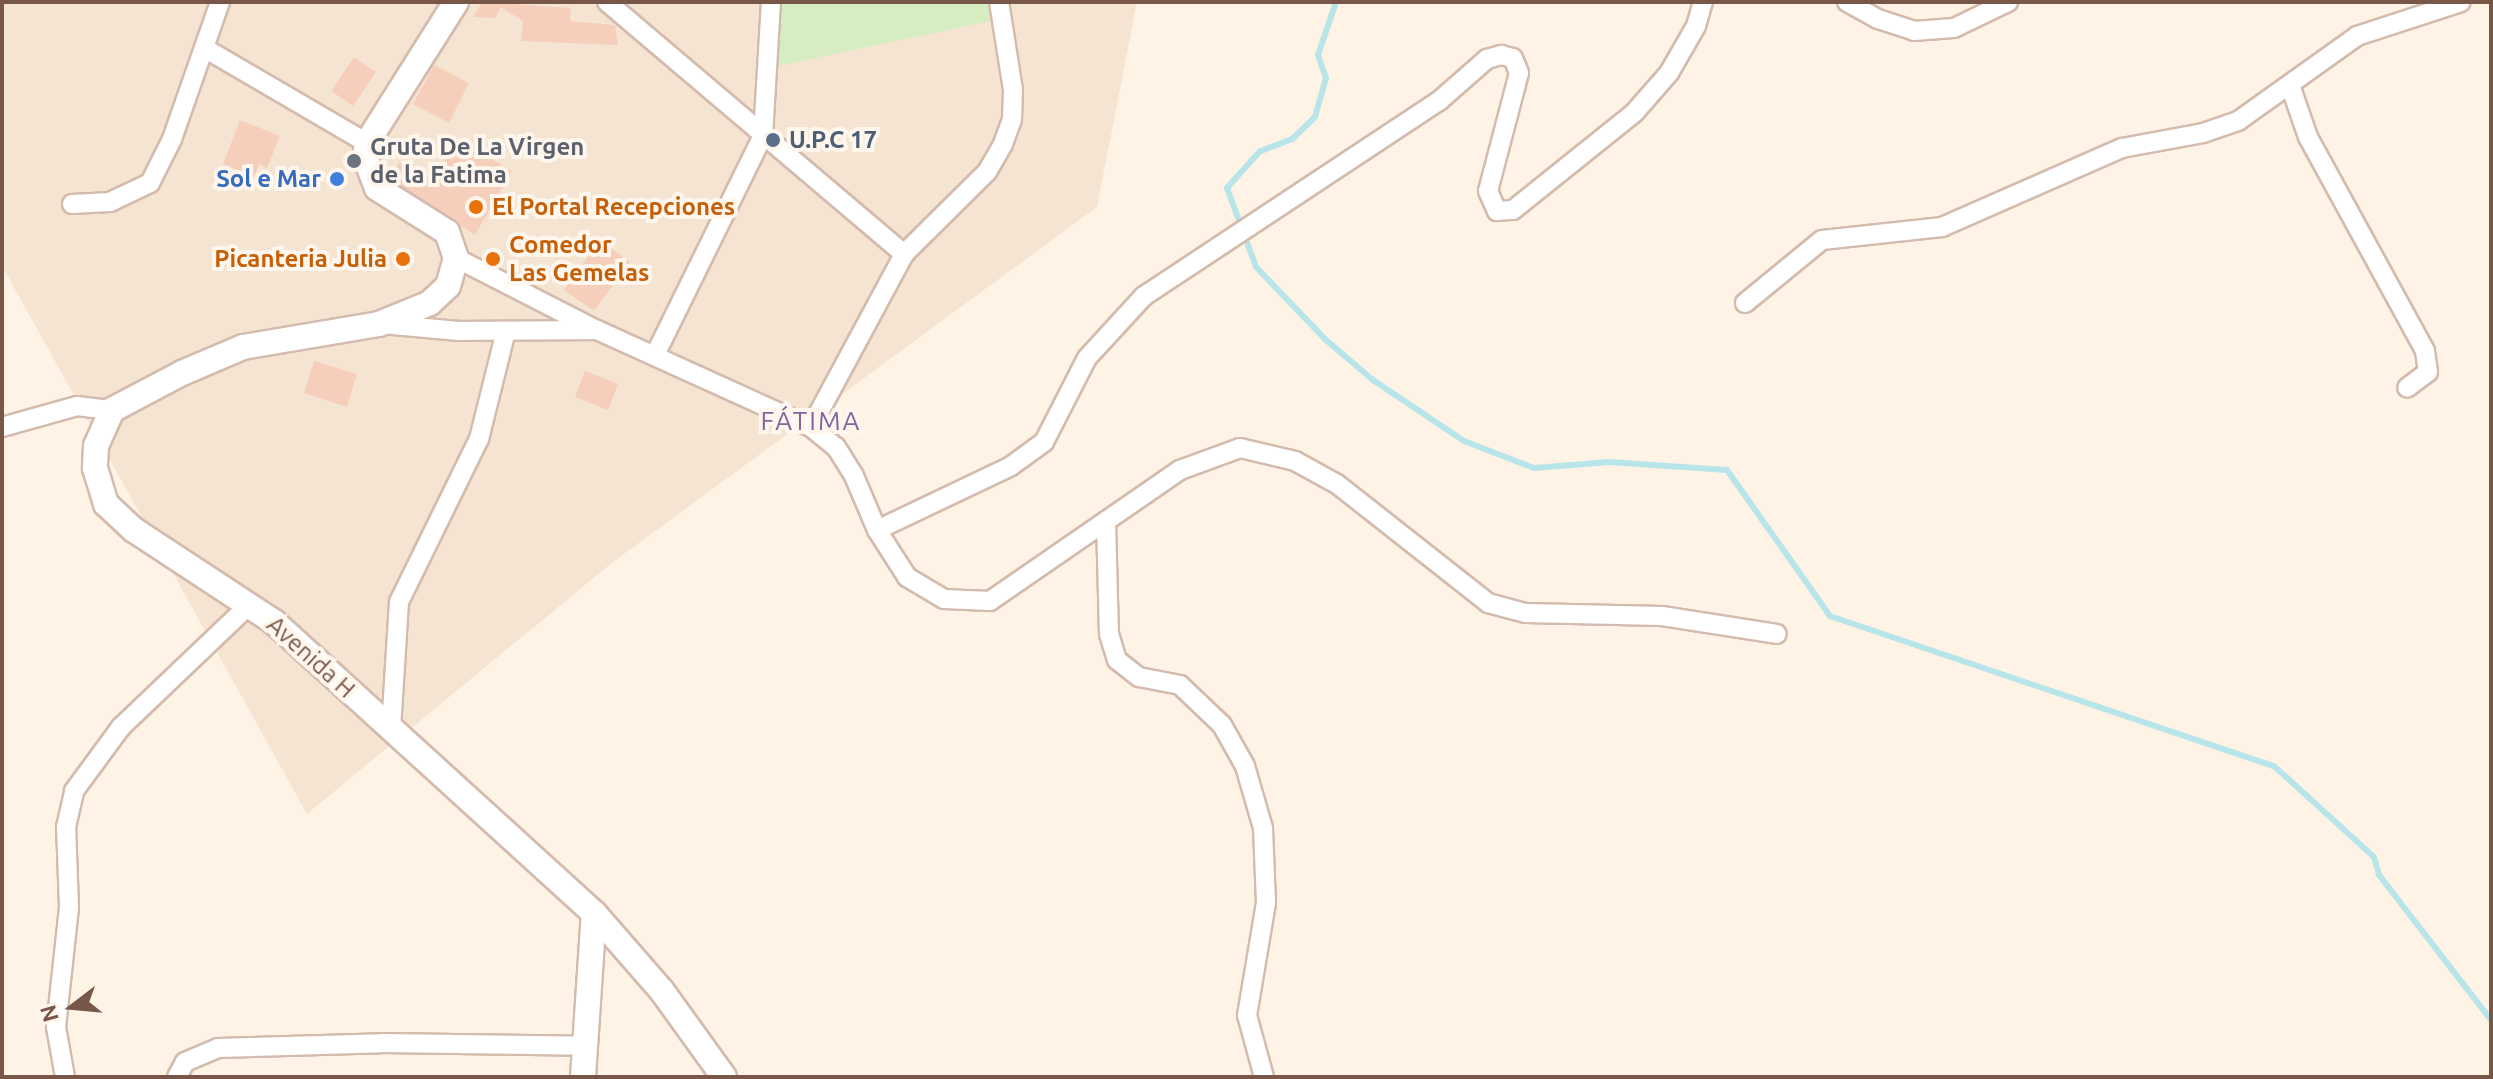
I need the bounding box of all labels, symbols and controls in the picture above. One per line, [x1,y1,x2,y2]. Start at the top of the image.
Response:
place label: U.P.C 17 [789,126,877,154]
marker: U.P.C 17 [764,131,782,149]
place label: Gruta De La Virgen de la Fatima [370,133,584,189]
marker: Gruta De La Virgen de la Fatima [345,152,363,170]
place label: Sol e Mar [216,165,321,193]
marker: Sol e Mar [328,170,346,188]
place label: El Portal Recepciones [492,193,735,221]
marker: El Portal Recepciones [467,198,485,216]
place label: Comedor Las Gemelas [509,231,649,287]
place label: Picanteria Julia [214,245,387,273]
marker: Picanteria Julia [394,250,412,268]
marker: Comedor Las Gemelas [484,250,502,268]
district label: FÁTIMA [761,405,861,437]
street label: Avenida H [261,610,361,704]
north arrow [32,967,112,1047]
text: N [34,1002,63,1025]

